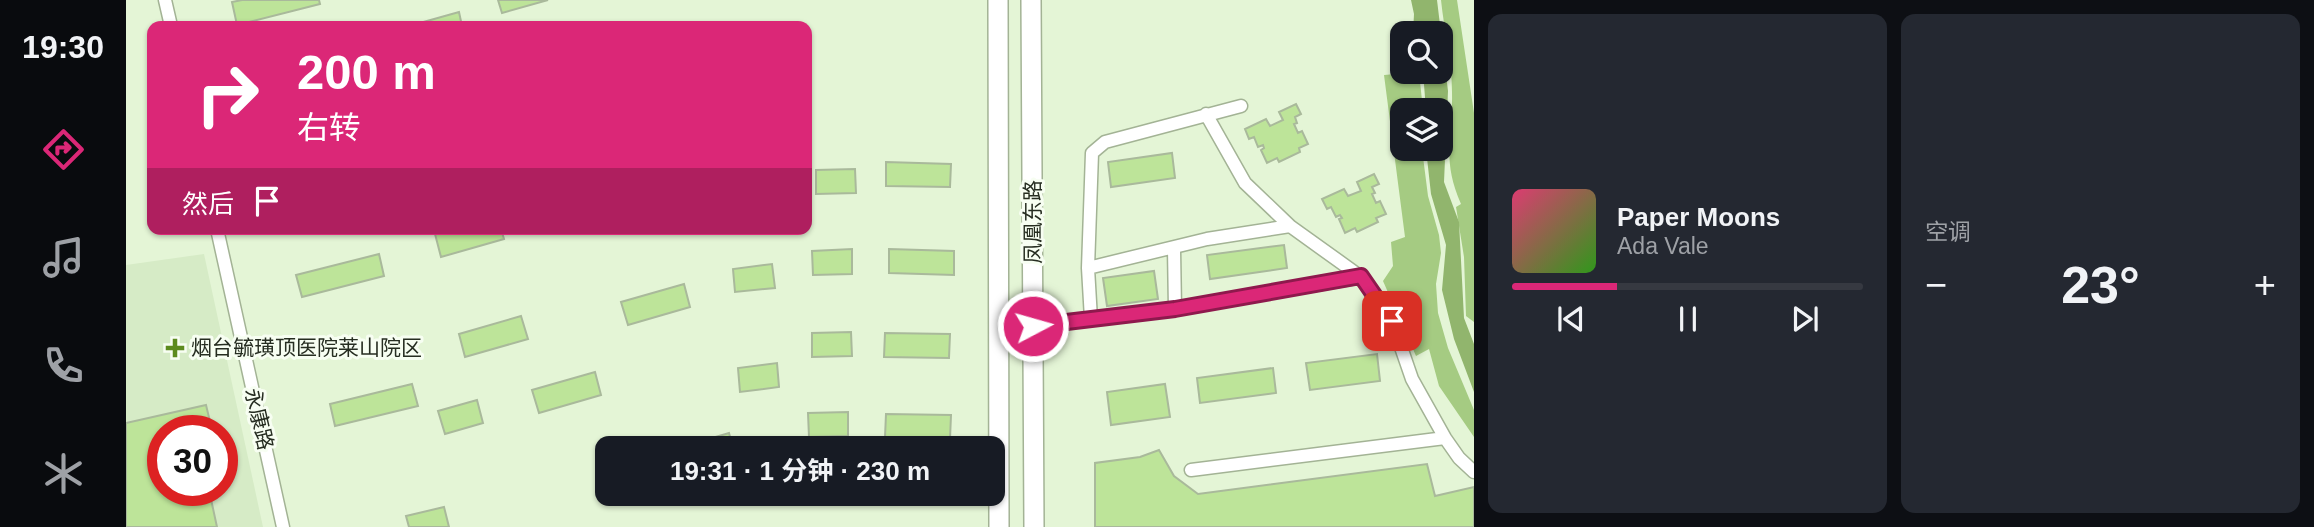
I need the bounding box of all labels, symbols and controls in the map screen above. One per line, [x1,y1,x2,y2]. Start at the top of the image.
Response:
map controls [1390,21,1453,161]
button: search [1390,21,1453,84]
text: 19:30 [22,29,104,65]
text: 200 m [297,45,436,99]
icon: right [182,49,273,140]
button: layers [1390,98,1453,161]
text: 右转 [297,110,361,146]
icon: directions [39,125,88,174]
street label: 凤凰东路 [1021,180,1044,264]
icon: arrive [248,182,286,220]
text: 然后 [182,189,234,219]
text: Paper Moons [1617,202,1780,232]
text: 空调 [1925,219,1971,245]
icon: music [39,233,88,282]
text: Ada Vale [1617,233,1709,259]
text: 23° [2061,256,2140,314]
text: − [1925,264,1947,306]
text: + [2254,264,2276,306]
position arrow [996,289,1070,363]
pin [1362,291,1422,351]
icon: previous [1552,300,1590,338]
icon: pause [1669,300,1707,338]
icon: next [1786,300,1824,338]
icon: arrive [1373,302,1411,340]
place label: 烟台毓璜顶医院莱山院区 [191,336,422,359]
marker: 烟台毓璜顶医院莱山院区 [165,338,185,358]
icon: phone [39,341,88,390]
street label: 永康路 [241,386,278,452]
speed limit sign: 30 [147,415,238,506]
icon: climate [39,449,88,498]
text: 19:31 · 1 分钟 · 230 m [670,456,930,486]

